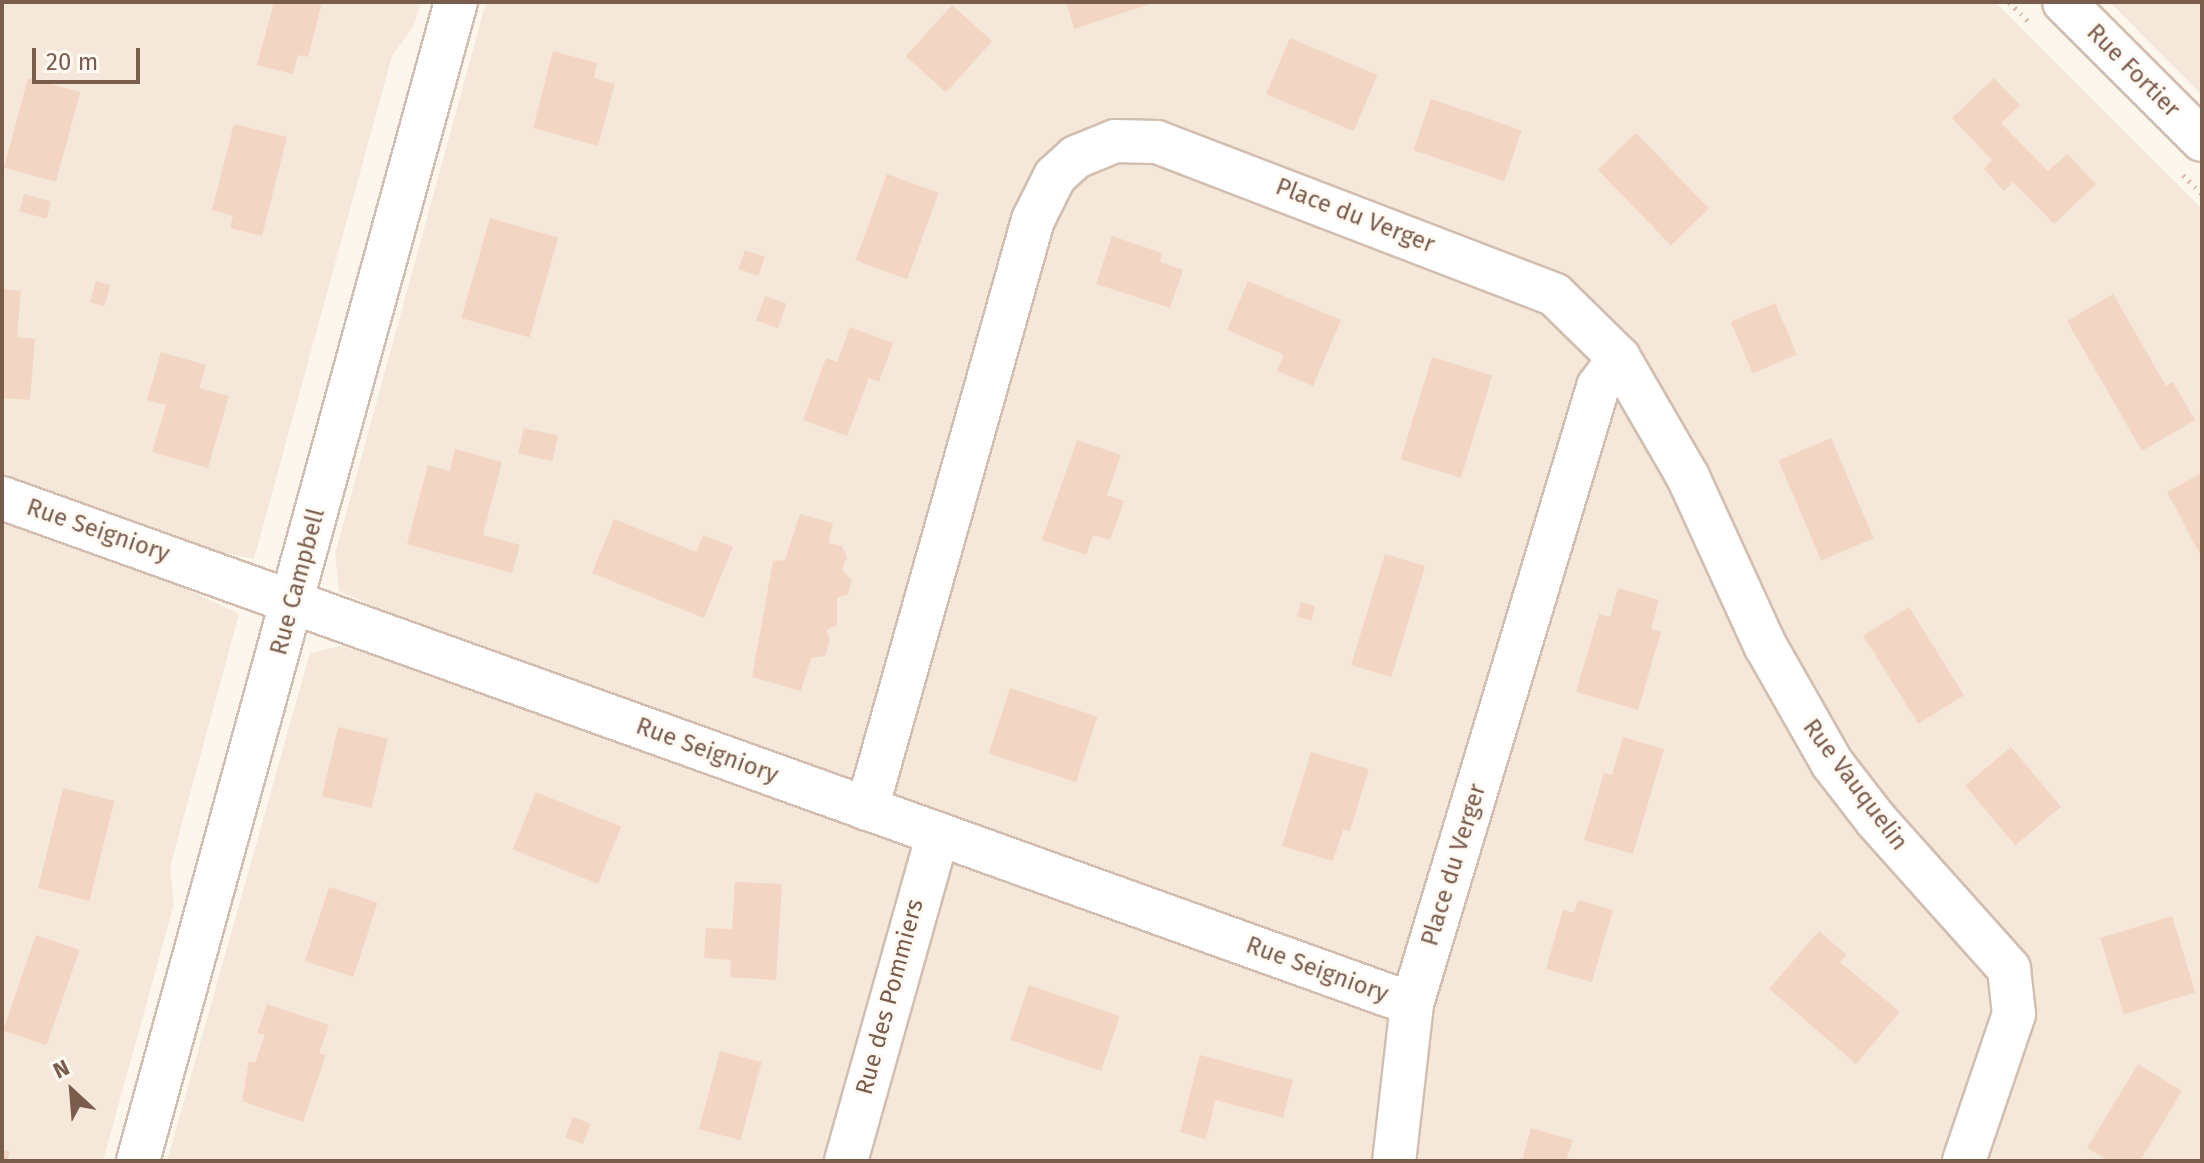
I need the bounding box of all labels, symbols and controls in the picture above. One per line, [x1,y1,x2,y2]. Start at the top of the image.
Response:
street label: Rue Fortier [2080,18,2186,124]
scale bar [36,32,144,82]
text: 20 m [46,48,98,76]
street label: Place du Verger [1271,172,1439,260]
street label: Rue Seigniory [23,493,173,569]
street label: Rue Campbell [265,506,331,658]
street label: Rue Seigniory [632,712,782,790]
street label: Rue Vauquelin [1796,714,1914,856]
street label: Place du Verger [1416,780,1492,950]
street label: Rue des Pommiers [850,896,930,1098]
street label: Rue Seigniory [1242,931,1392,1009]
north arrow [32,1051,112,1131]
text: N [49,1054,74,1084]

